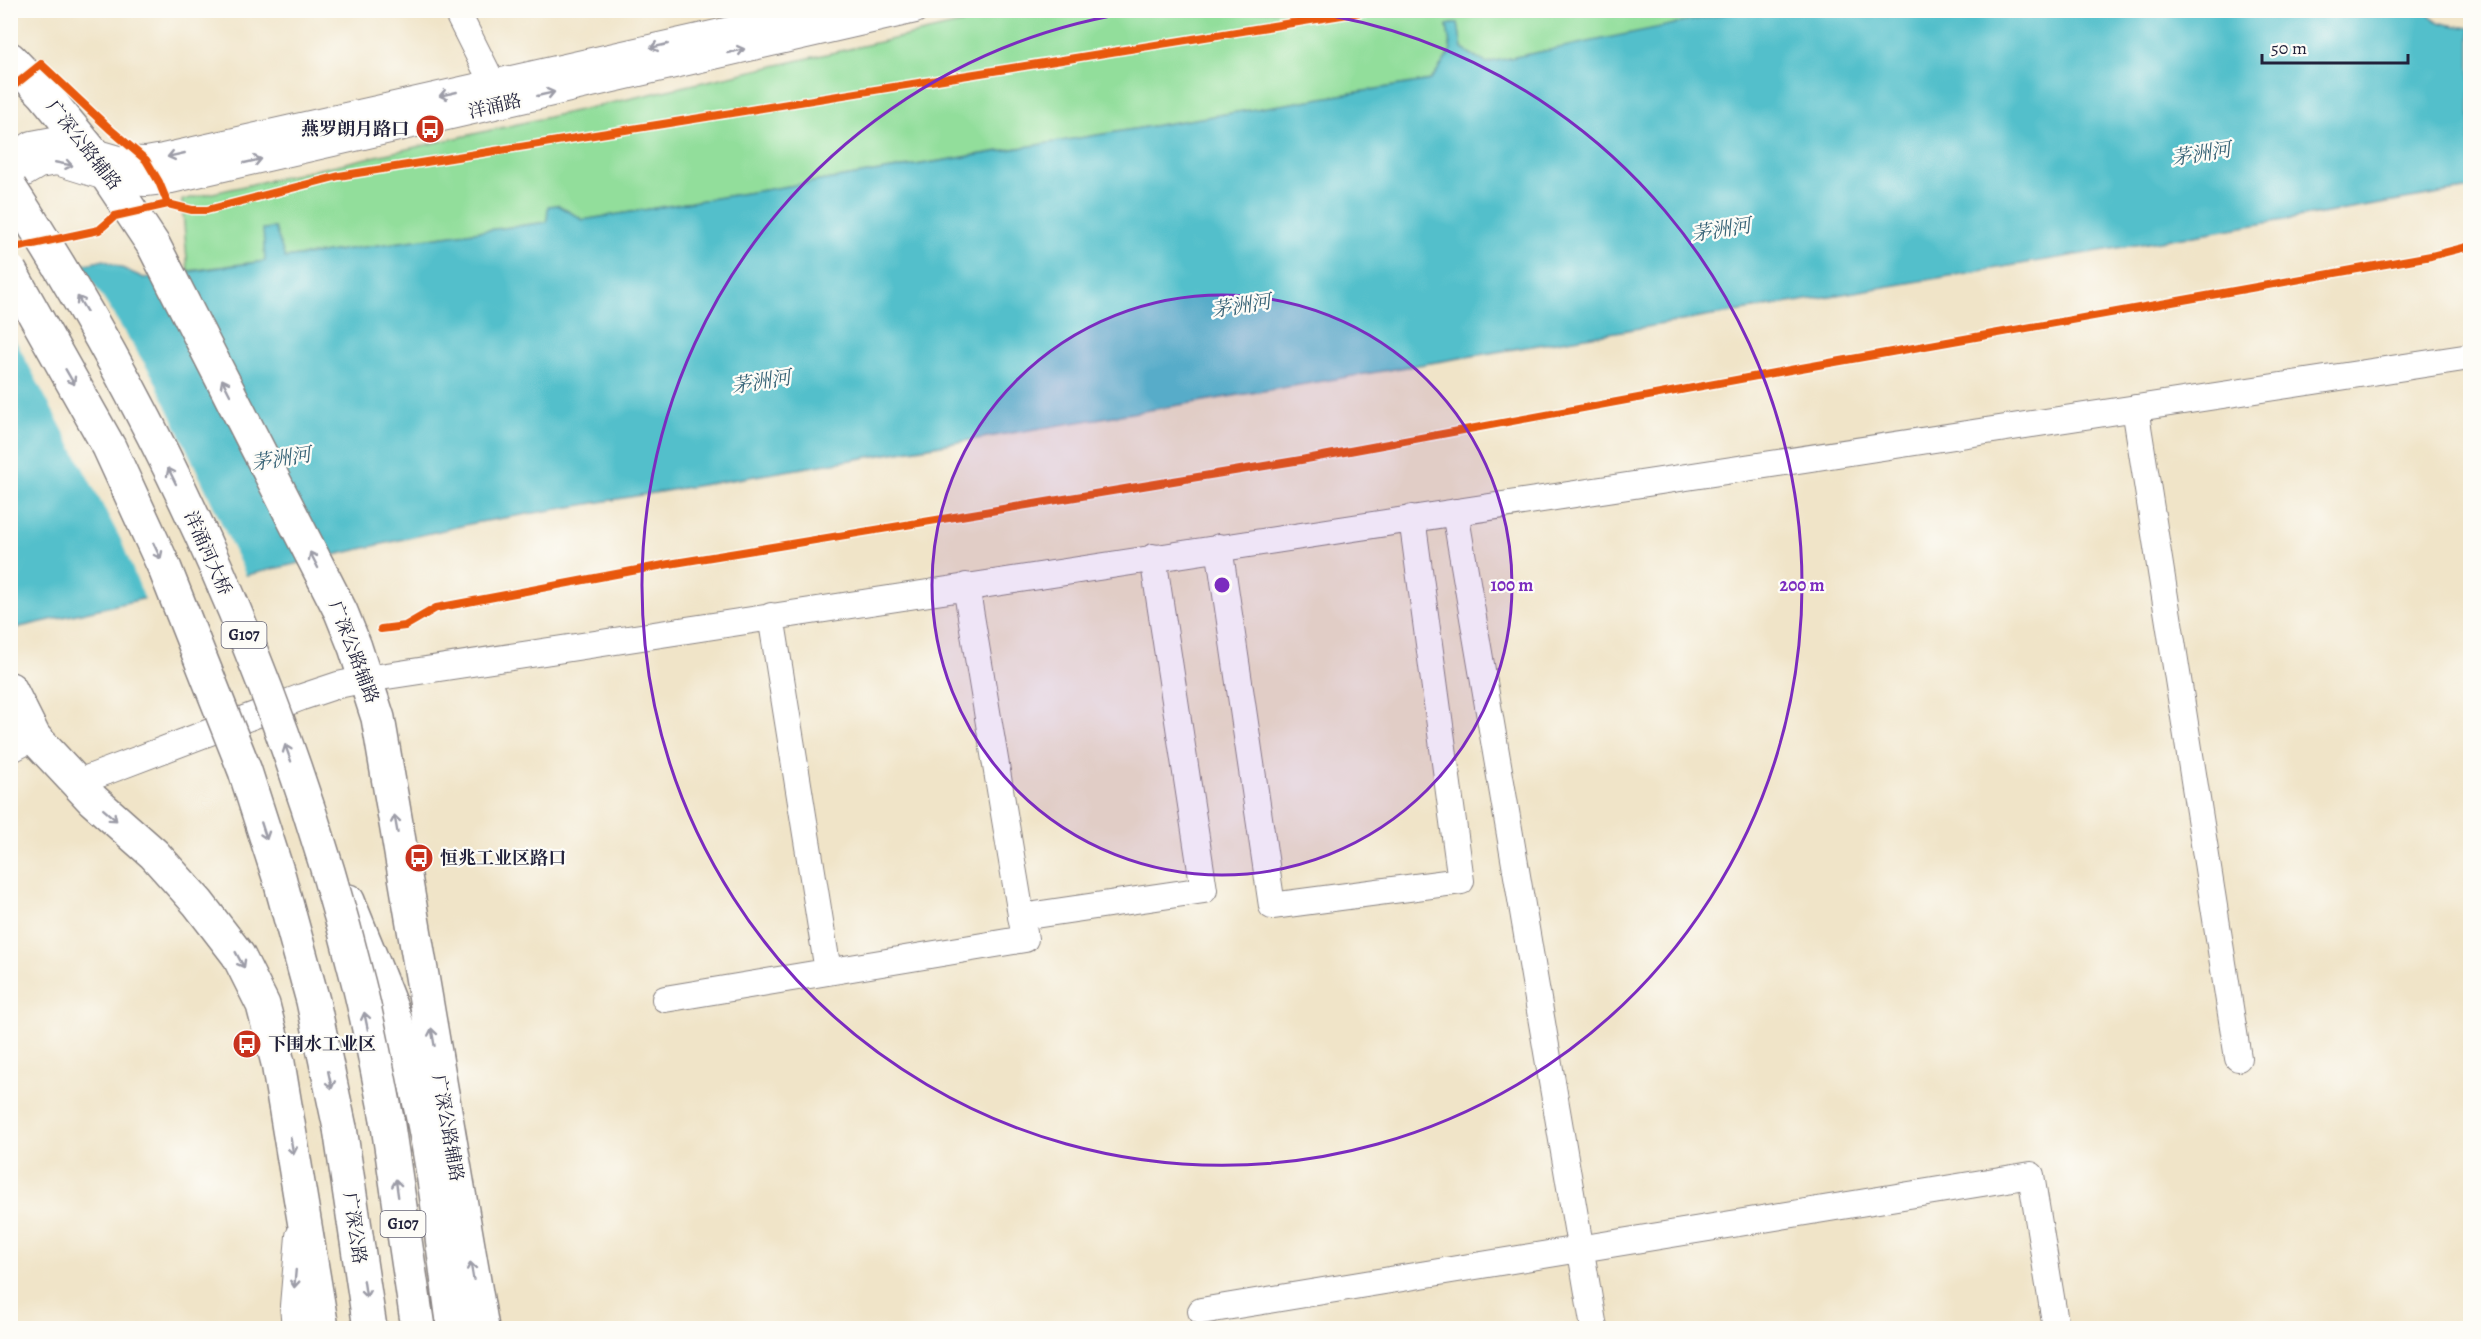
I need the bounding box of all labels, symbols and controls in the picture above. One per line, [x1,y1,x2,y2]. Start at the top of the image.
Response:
scale bar [2262,27,2408,65]
text: 50 m [2271,36,2307,60]
one-way arrow [650,41,669,53]
one-way arrow [726,45,745,57]
one-way arrow [439,88,458,100]
street label: 洋涌路 [466,88,524,124]
one-way arrow [536,88,555,100]
street label: 广深公路辅路 [41,95,127,195]
bus stop icon: 燕罗朗月路口 [414,113,446,145]
place label: 燕罗朗月路口 [301,117,409,141]
water label: 茅洲河 [2169,136,2236,172]
one-way arrow [167,149,186,161]
one-way arrow [243,155,262,166]
one-way arrow [53,159,73,170]
water label: 茅洲河 [1689,212,1756,248]
water label: 茅洲河 [1209,288,1276,324]
one-way arrow [75,296,87,313]
water label: 茅洲河 [729,364,796,400]
one-way arrow [64,368,76,385]
one-way arrow [220,378,231,396]
water label: 茅洲河 [249,441,316,477]
one-way arrow [166,468,178,486]
street label: 洋涌河大桥 [179,507,237,599]
one-way arrow [152,542,163,560]
one-way arrow [308,552,320,570]
text: 100 m [1491,573,1533,597]
text: 200 m [1779,573,1825,597]
centre of rings [1212,575,1232,595]
street label: 广深公路辅路 [323,597,385,707]
road number: G107 [222,622,266,648]
one-way arrow [281,744,292,763]
one-way arrow [102,808,117,822]
one-way arrow [391,815,402,835]
one-way arrow [259,821,270,840]
bus stop icon: 恒兆工业区路口 [403,842,435,874]
place label: 恒兆工业区路口 [440,846,566,870]
one-way arrow [234,951,246,968]
one-way arrow [360,1011,371,1031]
bus stop icon: 下围水工业区 [231,1028,263,1060]
one-way arrow [427,1028,438,1048]
place label: 下围水工业区 [268,1032,376,1056]
one-way arrow [325,1071,337,1090]
street label: 广深公路辅路 [427,1073,469,1183]
one-way arrow [287,1136,298,1156]
one-way arrow [392,1178,403,1198]
street label: 广深公路 [338,1191,372,1265]
road number: G107 [380,1211,426,1237]
one-way arrow [467,1261,478,1281]
one-way arrow [289,1268,300,1288]
one-way arrow [359,1279,370,1299]

